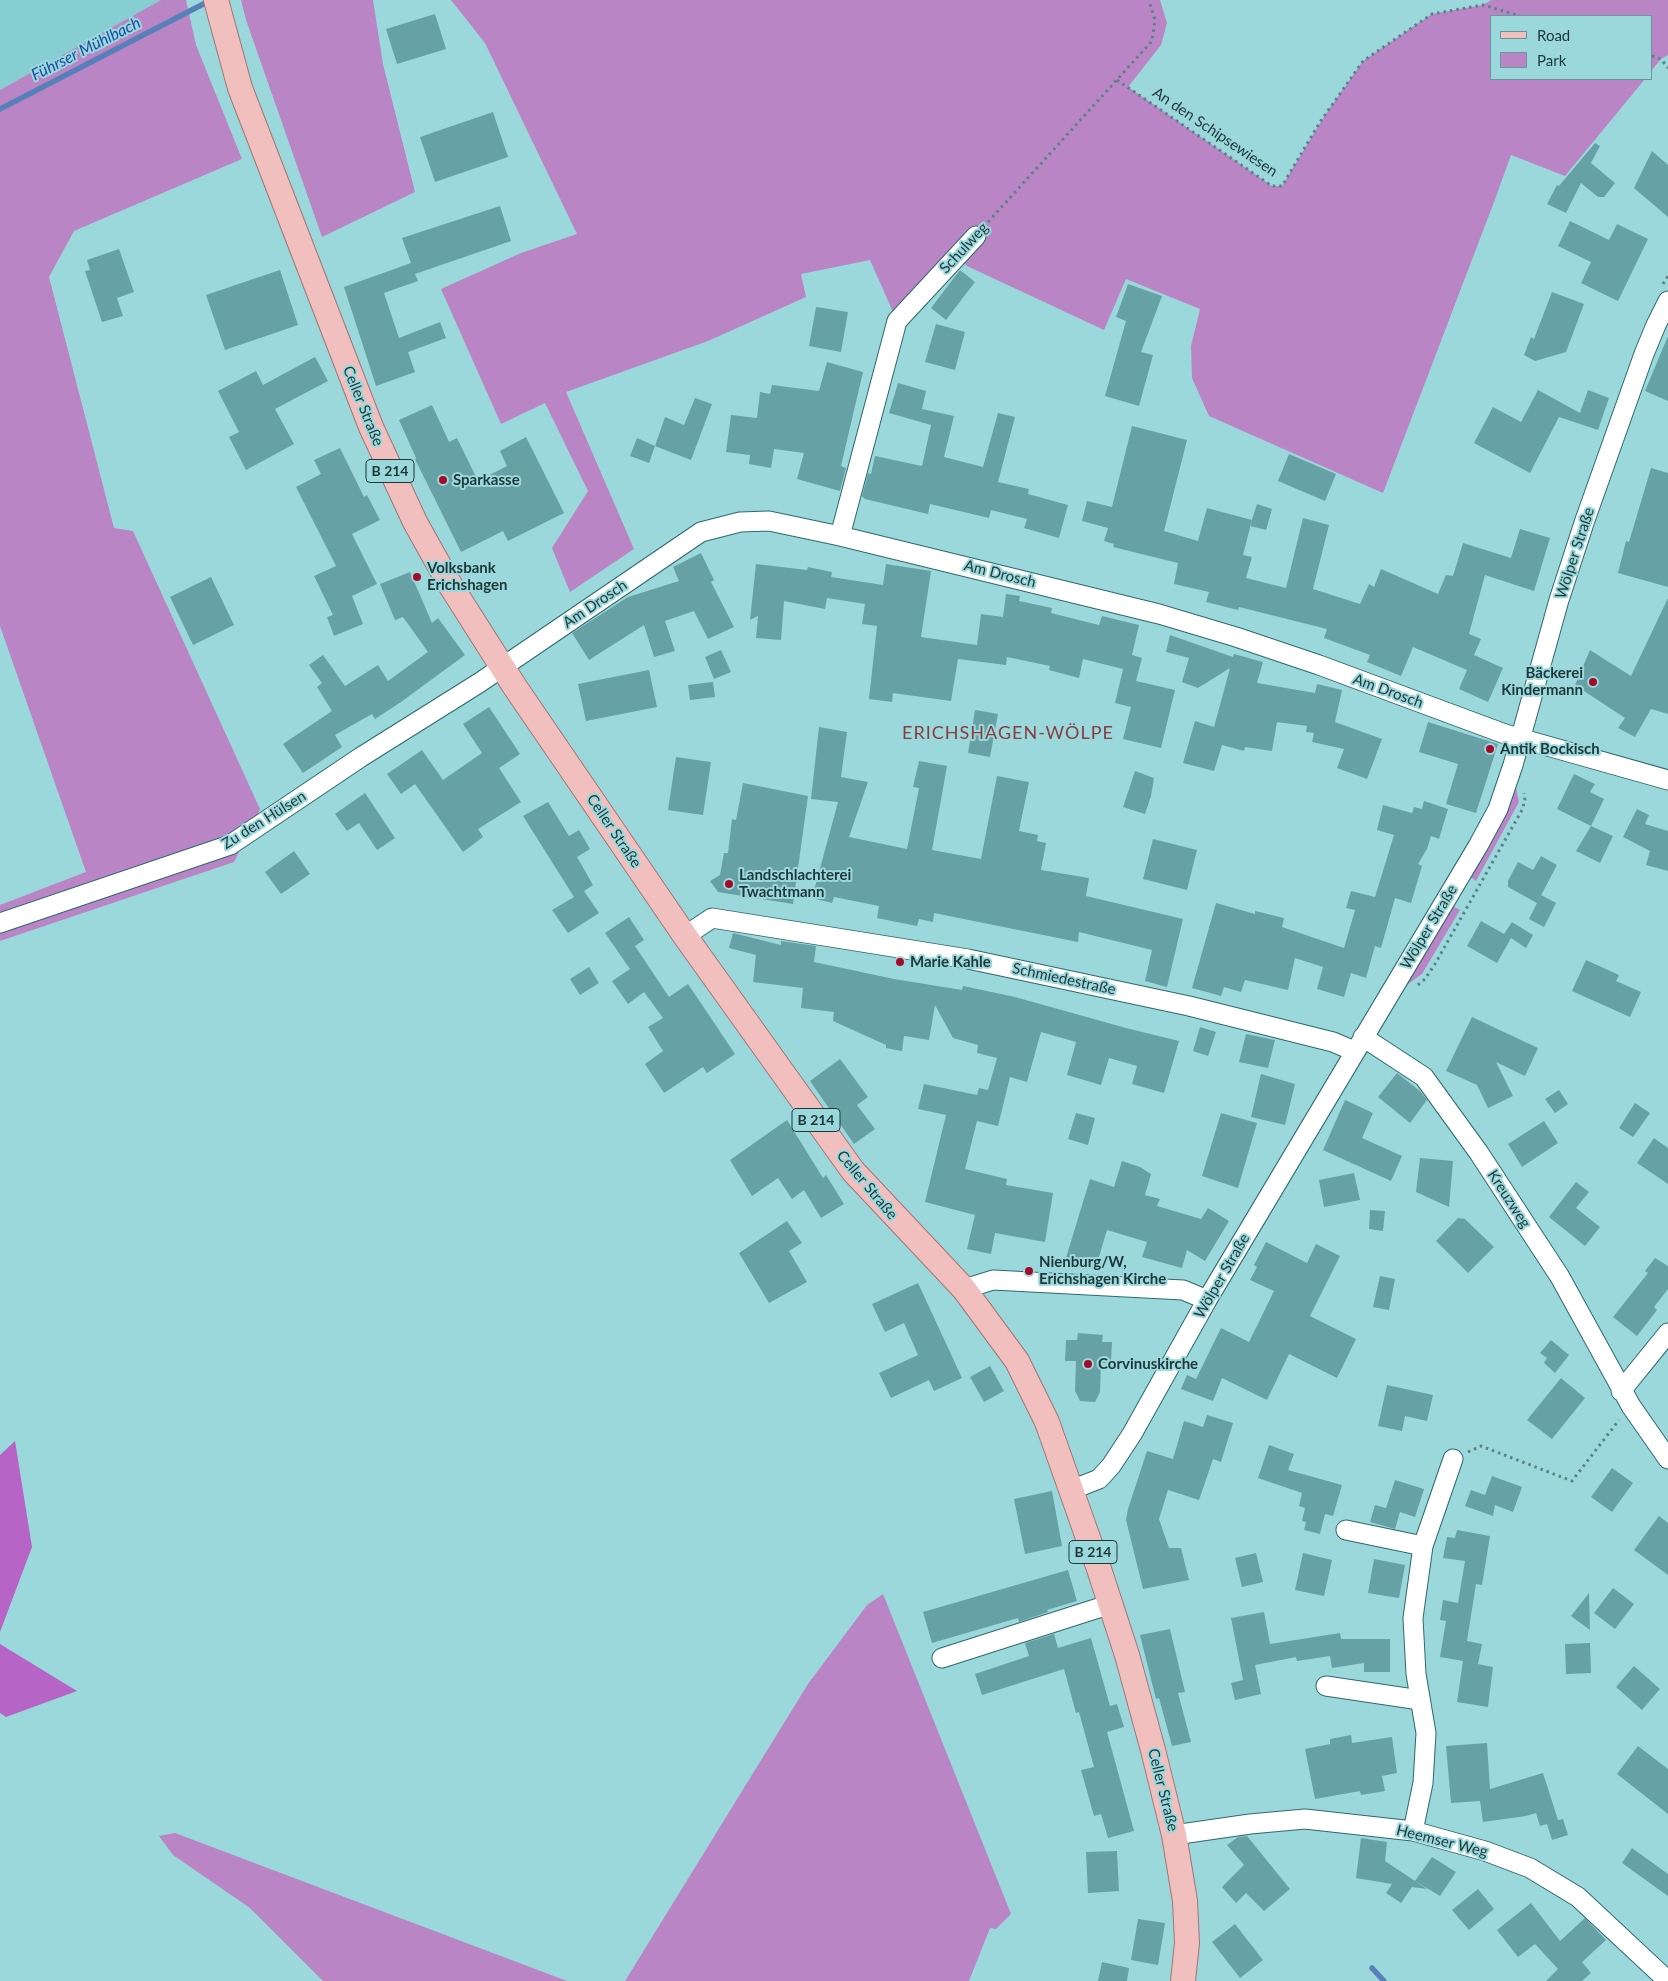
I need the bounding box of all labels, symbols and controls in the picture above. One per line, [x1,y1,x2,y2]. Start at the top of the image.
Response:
water label: Führser Mühlbach [28,13,144,85]
legend [1490,15,1653,80]
text: Road [1537,26,1570,44]
text: Park [1537,51,1566,69]
street label: An den Schipsewiesen [1149,83,1281,181]
street label: Schulweg [936,219,992,277]
street label: Celler Straße [339,363,387,449]
road number: B 214 [366,460,414,482]
place label: Sparkasse [453,471,520,489]
marker: Sparkasse [437,474,449,486]
street label: Wölper Straße [1552,505,1598,601]
street label: Am Drosch [962,556,1038,592]
place label: Volksbank Erichshagen [427,559,507,594]
marker: Volksbank Erichshagen [411,571,423,583]
street label: Am Drosch [560,576,630,632]
place label: Bäckerei Kindermann [1501,664,1583,699]
street label: Am Drosch [1351,670,1425,712]
marker: Bäckerei Kindermann [1587,676,1599,688]
district label: ERICHSHAGEN-WÖLPE [900,722,1116,744]
place label: Antik Bockisch [1500,740,1600,758]
marker: Antik Bockisch [1484,743,1496,755]
street label: Zu den Hülsen [219,787,309,853]
street label: Celler Straße [583,791,645,871]
place label: Landschlachterei Twachtmann [739,866,851,901]
marker: Landschlachterei Twachtmann [723,878,735,890]
street label: Wölper Straße [1397,882,1461,972]
place label: Marie Kahle [910,953,991,971]
marker: Marie Kahle [894,956,906,968]
street label: Schmiedestraße [1011,959,1117,999]
road number: B 214 [792,1108,840,1132]
street label: Celler Straße [833,1147,901,1223]
street label: Kreuzweg [1484,1167,1534,1231]
street label: Wölper Straße [1190,1230,1254,1322]
place label: Nienburg/W, Erichshagen Kirche [1039,1253,1166,1288]
marker: Nienburg/W, Erichshagen Kirche [1023,1265,1035,1277]
place label: Corvinuskirche [1098,1355,1198,1373]
marker: Corvinuskirche [1082,1358,1094,1370]
road number: B 214 [1069,1540,1117,1564]
street label: Celler Straße [1144,1747,1182,1833]
street label: Heemser Weg [1394,1821,1490,1861]

